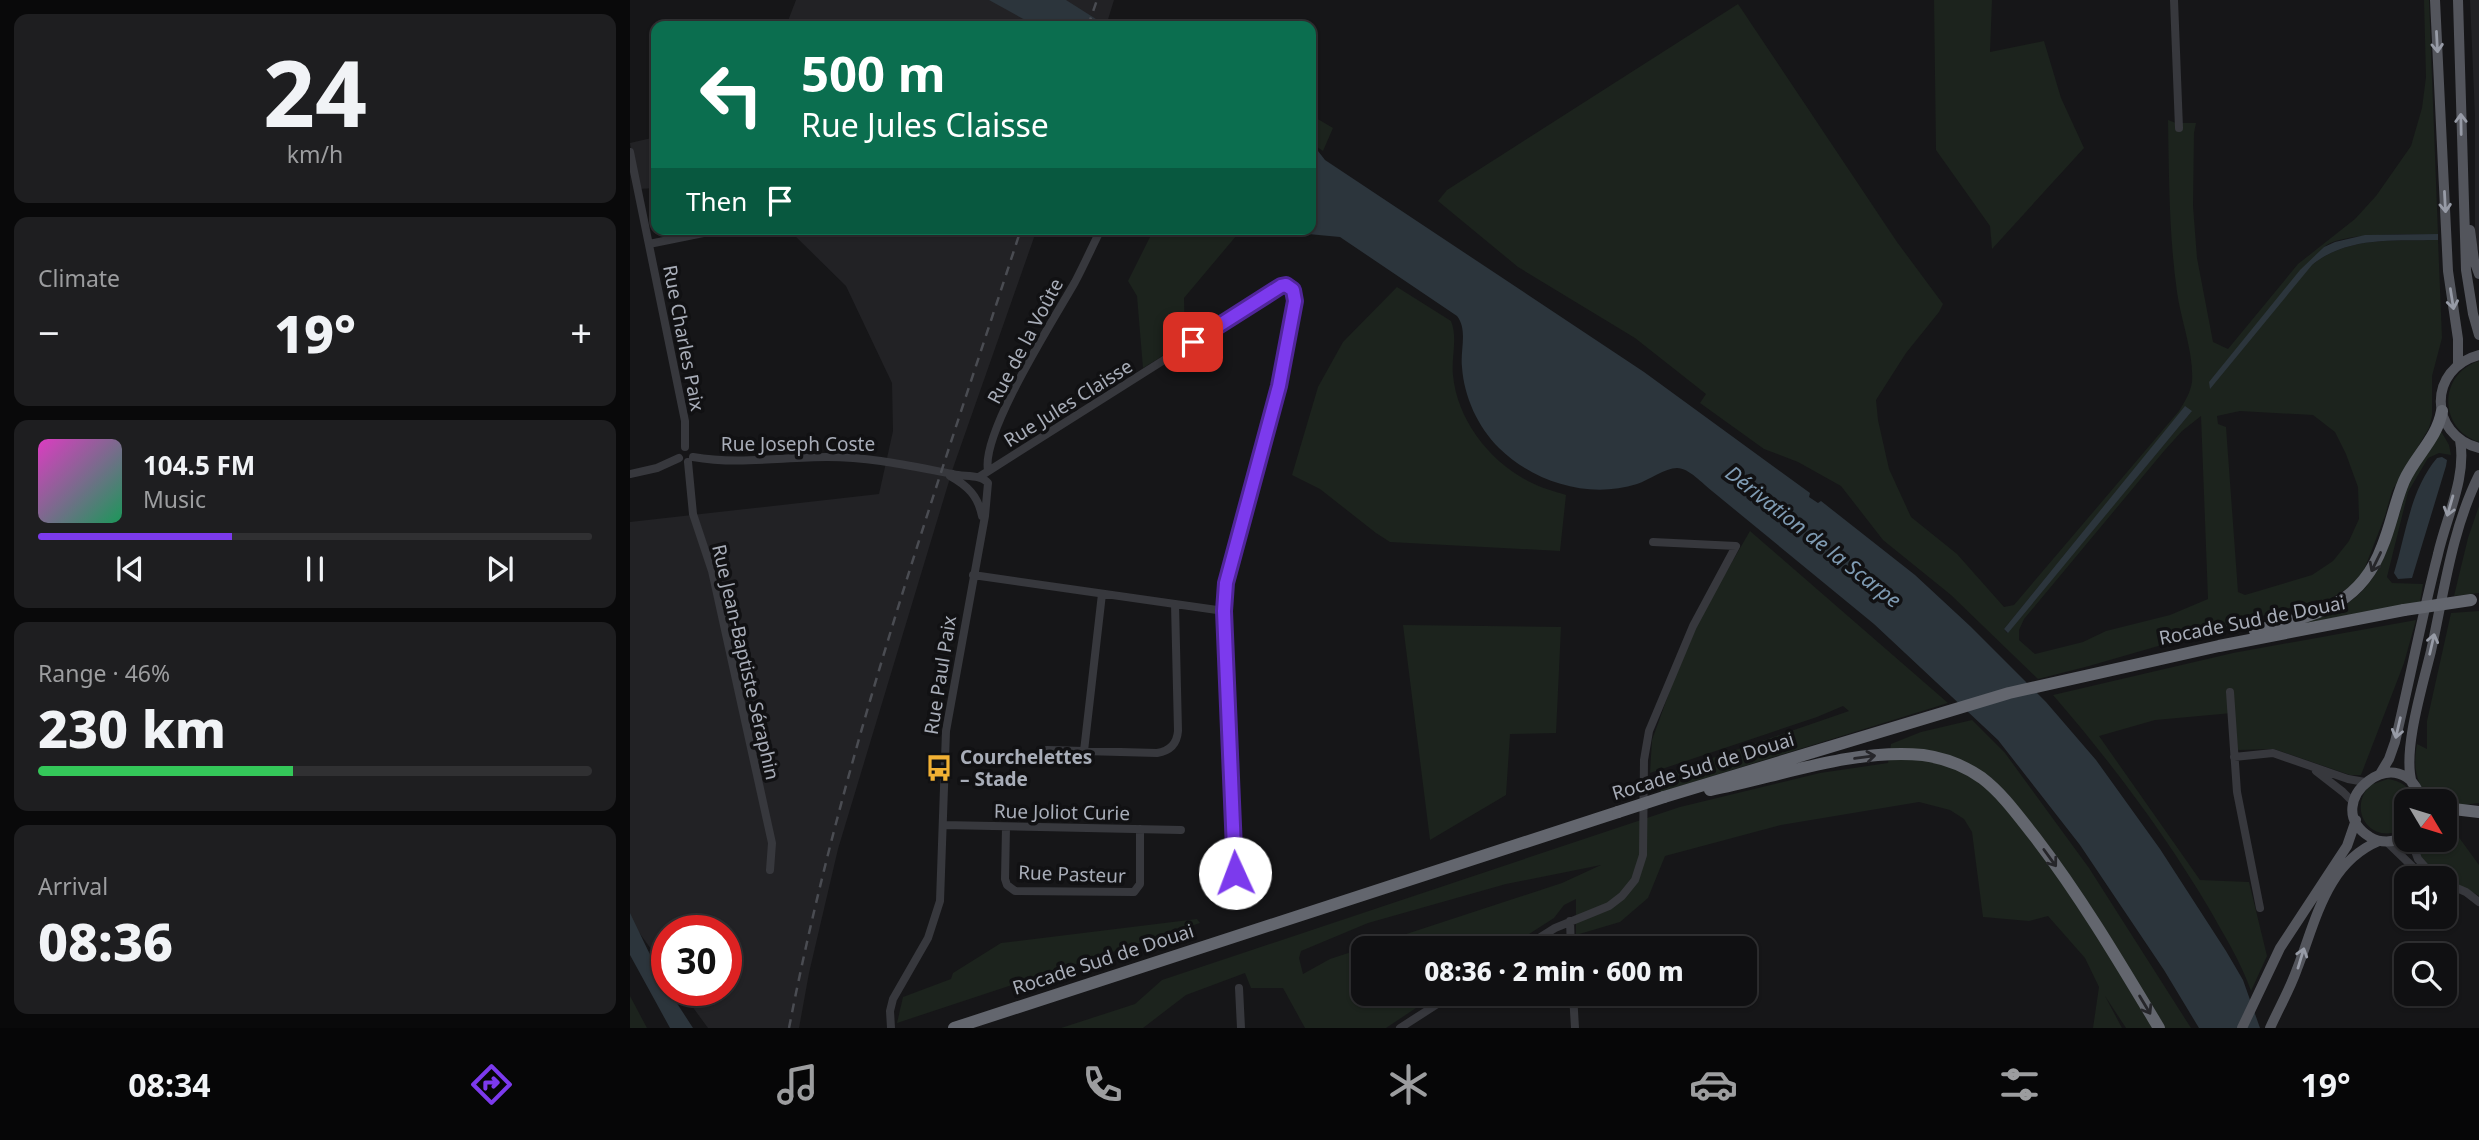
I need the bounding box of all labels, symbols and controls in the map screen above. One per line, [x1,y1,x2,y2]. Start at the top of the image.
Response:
text: 24 [263,30,367,154]
one-way arrow [2431,30,2444,53]
text: 500 m [801,40,946,106]
icon: left [686,49,777,140]
text: Rue Jules Claisse [801,103,1049,146]
one-way arrow [2454,113,2468,136]
text: km/h [287,138,343,170]
icon: arrive [761,182,799,220]
text: Then [686,183,747,219]
one-way arrow [2438,190,2451,213]
text: Climate [38,262,120,294]
street label: Rue Charles Paix [657,263,711,413]
street label: Rue de la Voûte [981,274,1069,408]
one-way arrow [2446,287,2459,310]
text: 19° [274,297,356,368]
text: − [38,306,60,358]
text: + [570,306,592,358]
pin [1163,312,1223,372]
icon: arrive [1174,323,1212,361]
street label: Rue Jules Claisse [999,353,1137,453]
street label: Rue Joseph Coste [721,431,875,457]
text: 104.5 FM [143,447,255,483]
water label: Dérivation de la Scarpe [1720,459,1907,614]
text: Music [143,483,206,515]
one-way arrow [2443,495,2456,517]
street label: Rue Jean-Baptiste Séraphin [706,542,786,782]
icon: previous [111,550,149,588]
icon: pause [296,550,334,588]
icon: next [481,550,519,588]
one-way arrow [2368,551,2382,572]
street label: Rocade Sud de Douai [2157,589,2347,651]
street label: Rue Paul Paix [918,614,962,736]
one-way arrow [2426,633,2440,656]
text: Range · 46% [38,657,170,689]
text: 230 km [38,692,226,763]
one-way arrow [2391,716,2405,739]
street label: Rocade Sud de Douai [1609,726,1797,806]
place label: Courchelettes – Stade [960,744,1092,792]
one-way arrow [1853,751,1876,764]
bus stop icon: Courchelettes – Stade [924,753,954,783]
north arrow [2394,789,2457,852]
map controls [2394,789,2457,1006]
street label: Rue Joliot Curie [994,798,1130,826]
position arrow [1198,836,1272,910]
one-way arrow [2043,848,2058,867]
street label: Rue Pasteur [1018,859,1126,889]
button: sound [2394,866,2457,929]
text: Arrival [38,870,108,902]
text: 08:36 [38,905,173,976]
speed limit sign: 30 [651,915,742,1006]
street label: Rocade Sud de Douai [1009,917,1197,1001]
button: search [2394,943,2457,1006]
one-way arrow [2295,947,2308,969]
text: 08:36 · 2 min · 600 m [1424,953,1684,989]
one-way arrow [2138,994,2152,1014]
icon: directions [467,1060,516,1109]
icon: music [773,1060,822,1109]
icon: phone [1078,1060,1127,1109]
icon: climate [1384,1060,1433,1109]
icon: car [1689,1060,1738,1109]
icon: filters [1995,1060,2044,1109]
text: 08:34 [128,1063,211,1106]
text: 19° [2300,1063,2351,1106]

